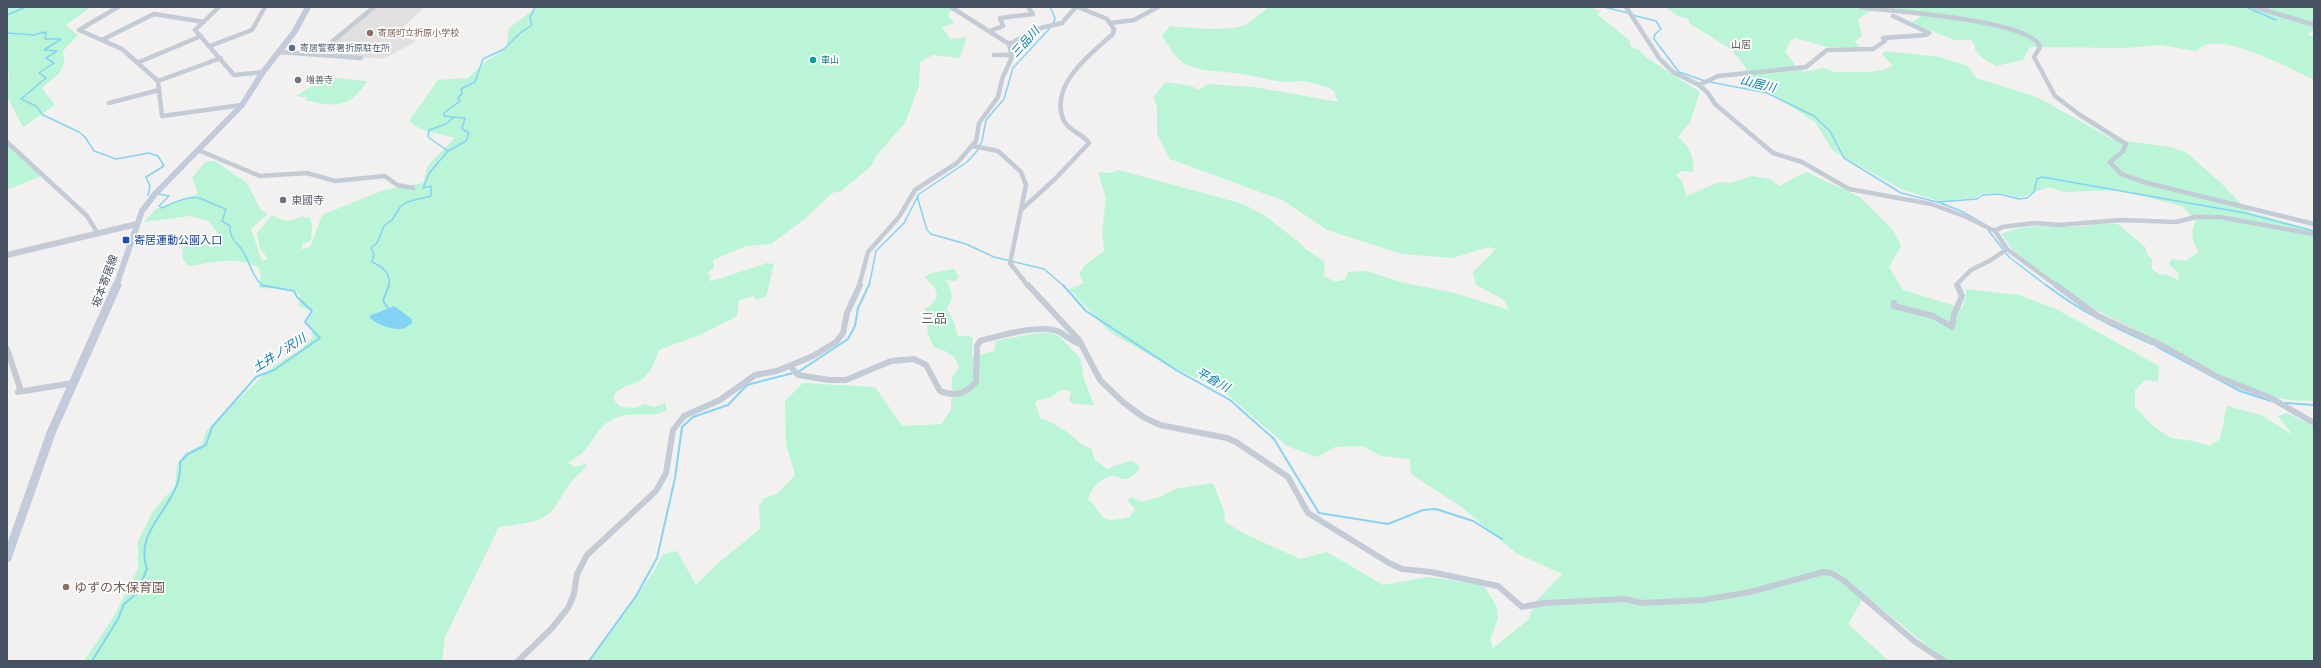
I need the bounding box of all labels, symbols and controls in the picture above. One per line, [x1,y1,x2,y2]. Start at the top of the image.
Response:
water label: 三品川 [1008,22,1044,60]
marker: 寄居町立折原小学校 [365,28,375,38]
place label: 寄居町立折原小学校 [378,28,459,38]
district label: 山居 [1731,39,1751,50]
marker: 寄居警察署折原駐在所 [287,43,297,53]
place label: 寄居警察署折原駐在所 [300,43,390,53]
marker: 車山 [808,55,818,65]
place label: 車山 [821,55,839,65]
water label: 山居川 [1739,73,1779,96]
place label: 増善寺 [306,74,333,85]
marker: 増善寺 [293,75,303,85]
place label: 東國寺 [291,194,324,207]
marker: 東國寺 [278,195,288,205]
place label: 寄居運動公園入口 [134,234,222,247]
marker: 寄居運動公園入口 [121,235,131,245]
street label: 坂本寄居線 [89,253,121,309]
district label: 三品 [921,311,947,326]
water label: 土井ノ沢川 [250,330,310,375]
water label: 平倉川 [1194,365,1234,396]
place label: ゆずの木保育園 [74,580,165,595]
marker: ゆずの木保育園 [61,582,71,592]

